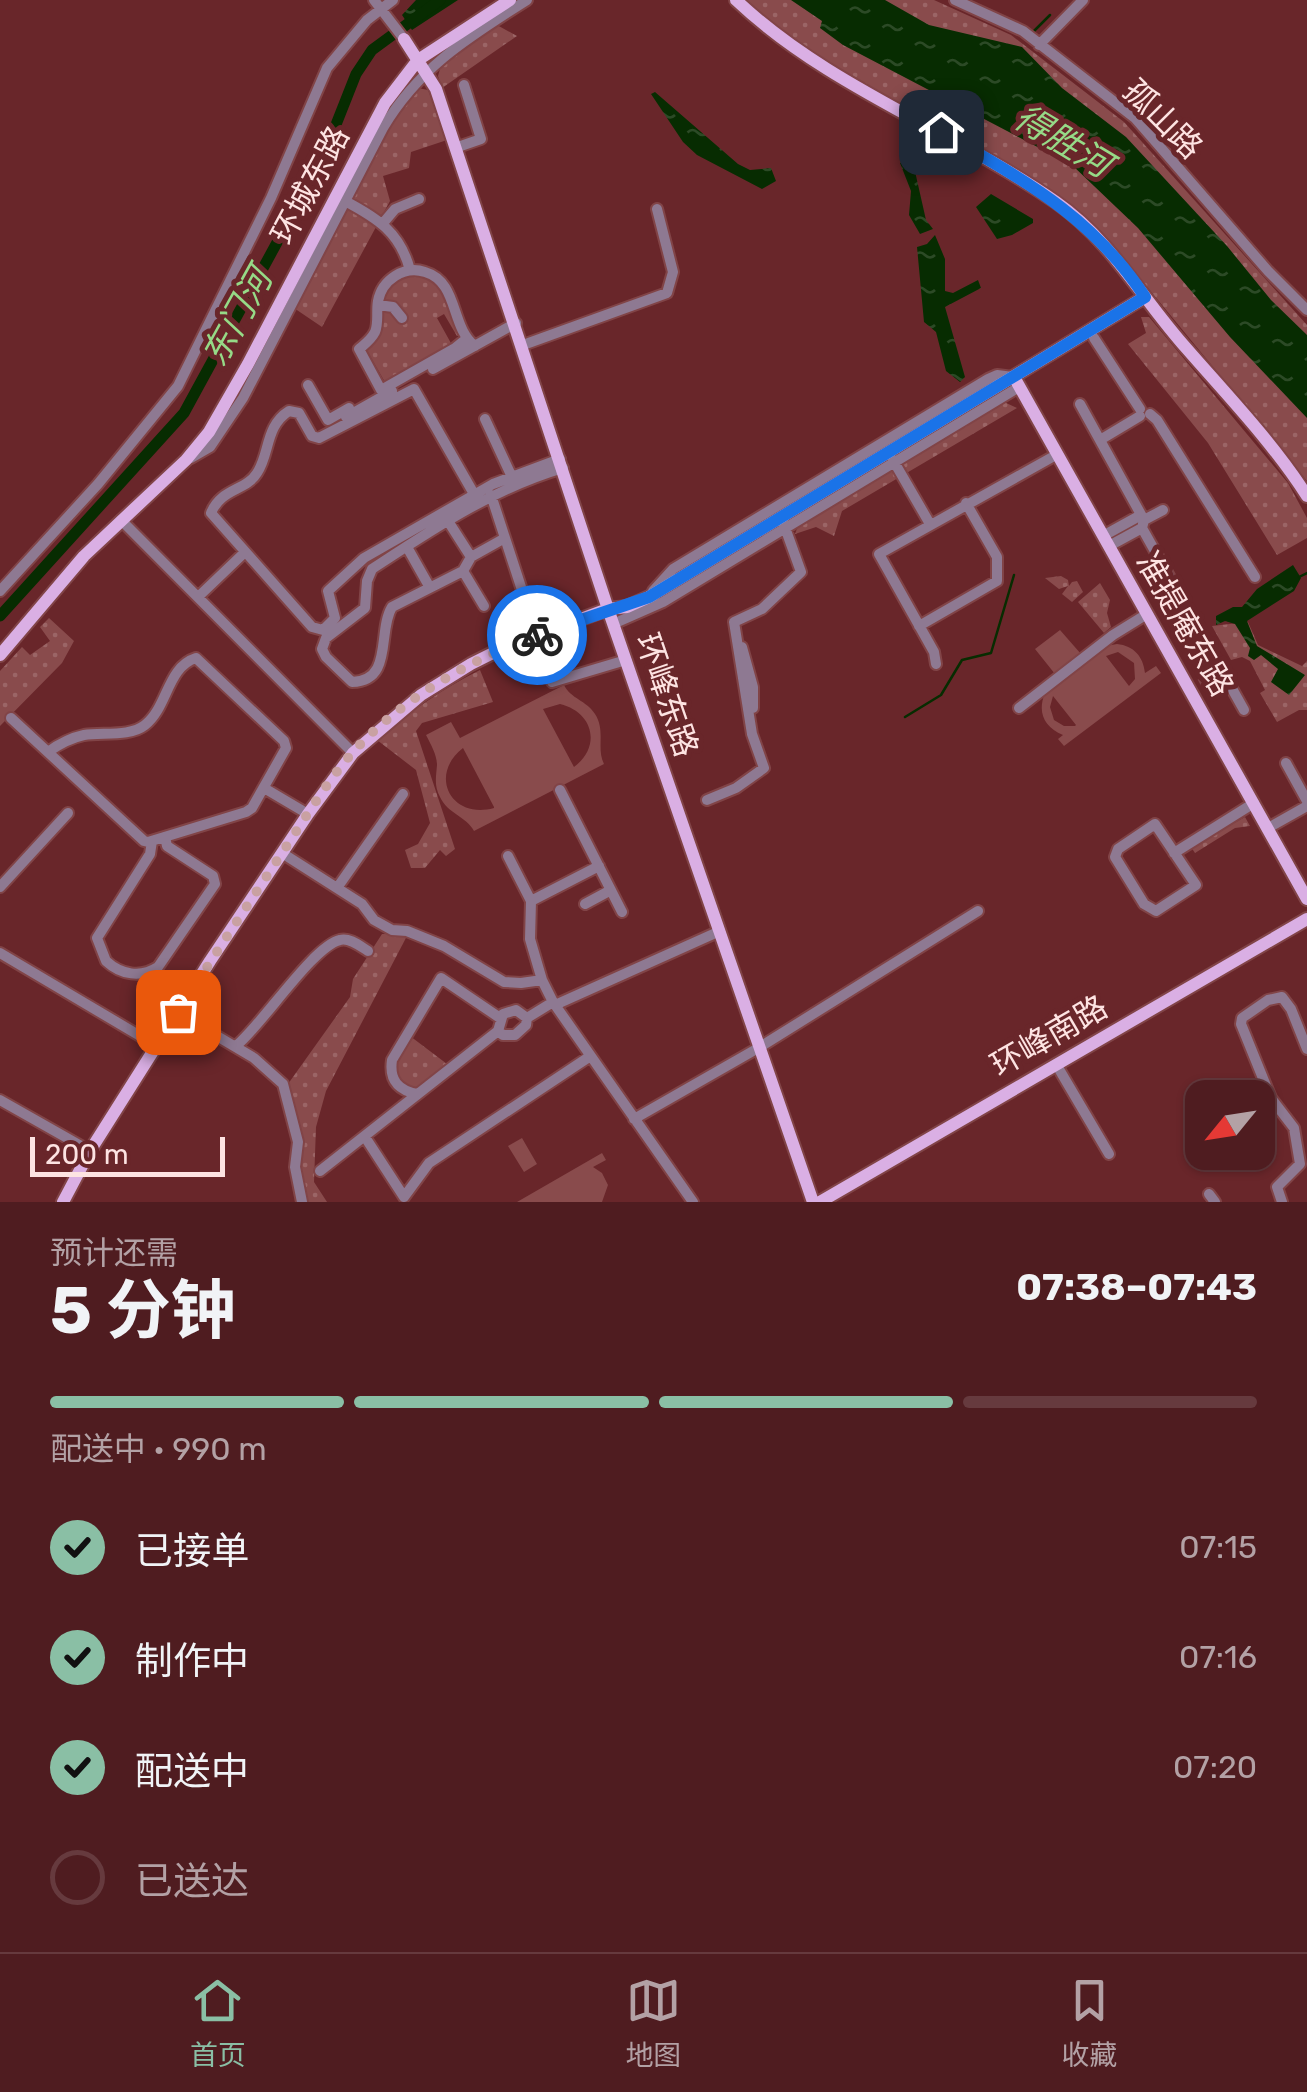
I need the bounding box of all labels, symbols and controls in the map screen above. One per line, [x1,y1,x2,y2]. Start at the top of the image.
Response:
street label: 孤山路 [1116,72,1210,166]
pin [899,90,984,175]
water label: 得胜河 [1007,96,1124,189]
icon: home [914,105,969,160]
street label: 环城东路 [263,120,357,250]
water label: 东门河 [193,256,284,373]
street label: 准提庵东路 [1129,545,1241,703]
courier [487,585,587,685]
icon: bike [510,608,565,663]
street label: 环峰东路 [628,628,706,762]
pin [136,970,221,1055]
icon: bag [151,985,206,1040]
street label: 环峰南路 [984,988,1114,1084]
north arrow [1185,1080,1275,1170]
map controls [1185,1080,1275,1170]
scale bar [30,1132,225,1176]
text: 200 m [45,1138,129,1171]
text: 预计还需 [50,1234,178,1272]
text: 07:38–07:43 [1016,1264,1257,1310]
text: 5 分钟 [50,1272,236,1349]
text: 配送中 · 990 m [50,1430,267,1468]
icon: check [50,1520,105,1575]
text: 已接单 [135,1528,249,1574]
text: 07:15 [1179,1528,1257,1566]
icon: check [50,1630,105,1685]
text: 制作中 [135,1638,249,1684]
text: 07:16 [1179,1638,1257,1676]
icon: check [50,1740,105,1795]
text: 配送中 [135,1748,249,1794]
text: 07:20 [1173,1748,1257,1786]
text: 已送达 [135,1858,249,1904]
tab: 首页 [190,1973,246,2073]
tab: 地图 [625,1973,681,2073]
tab: 收藏 [1061,1973,1117,2073]

